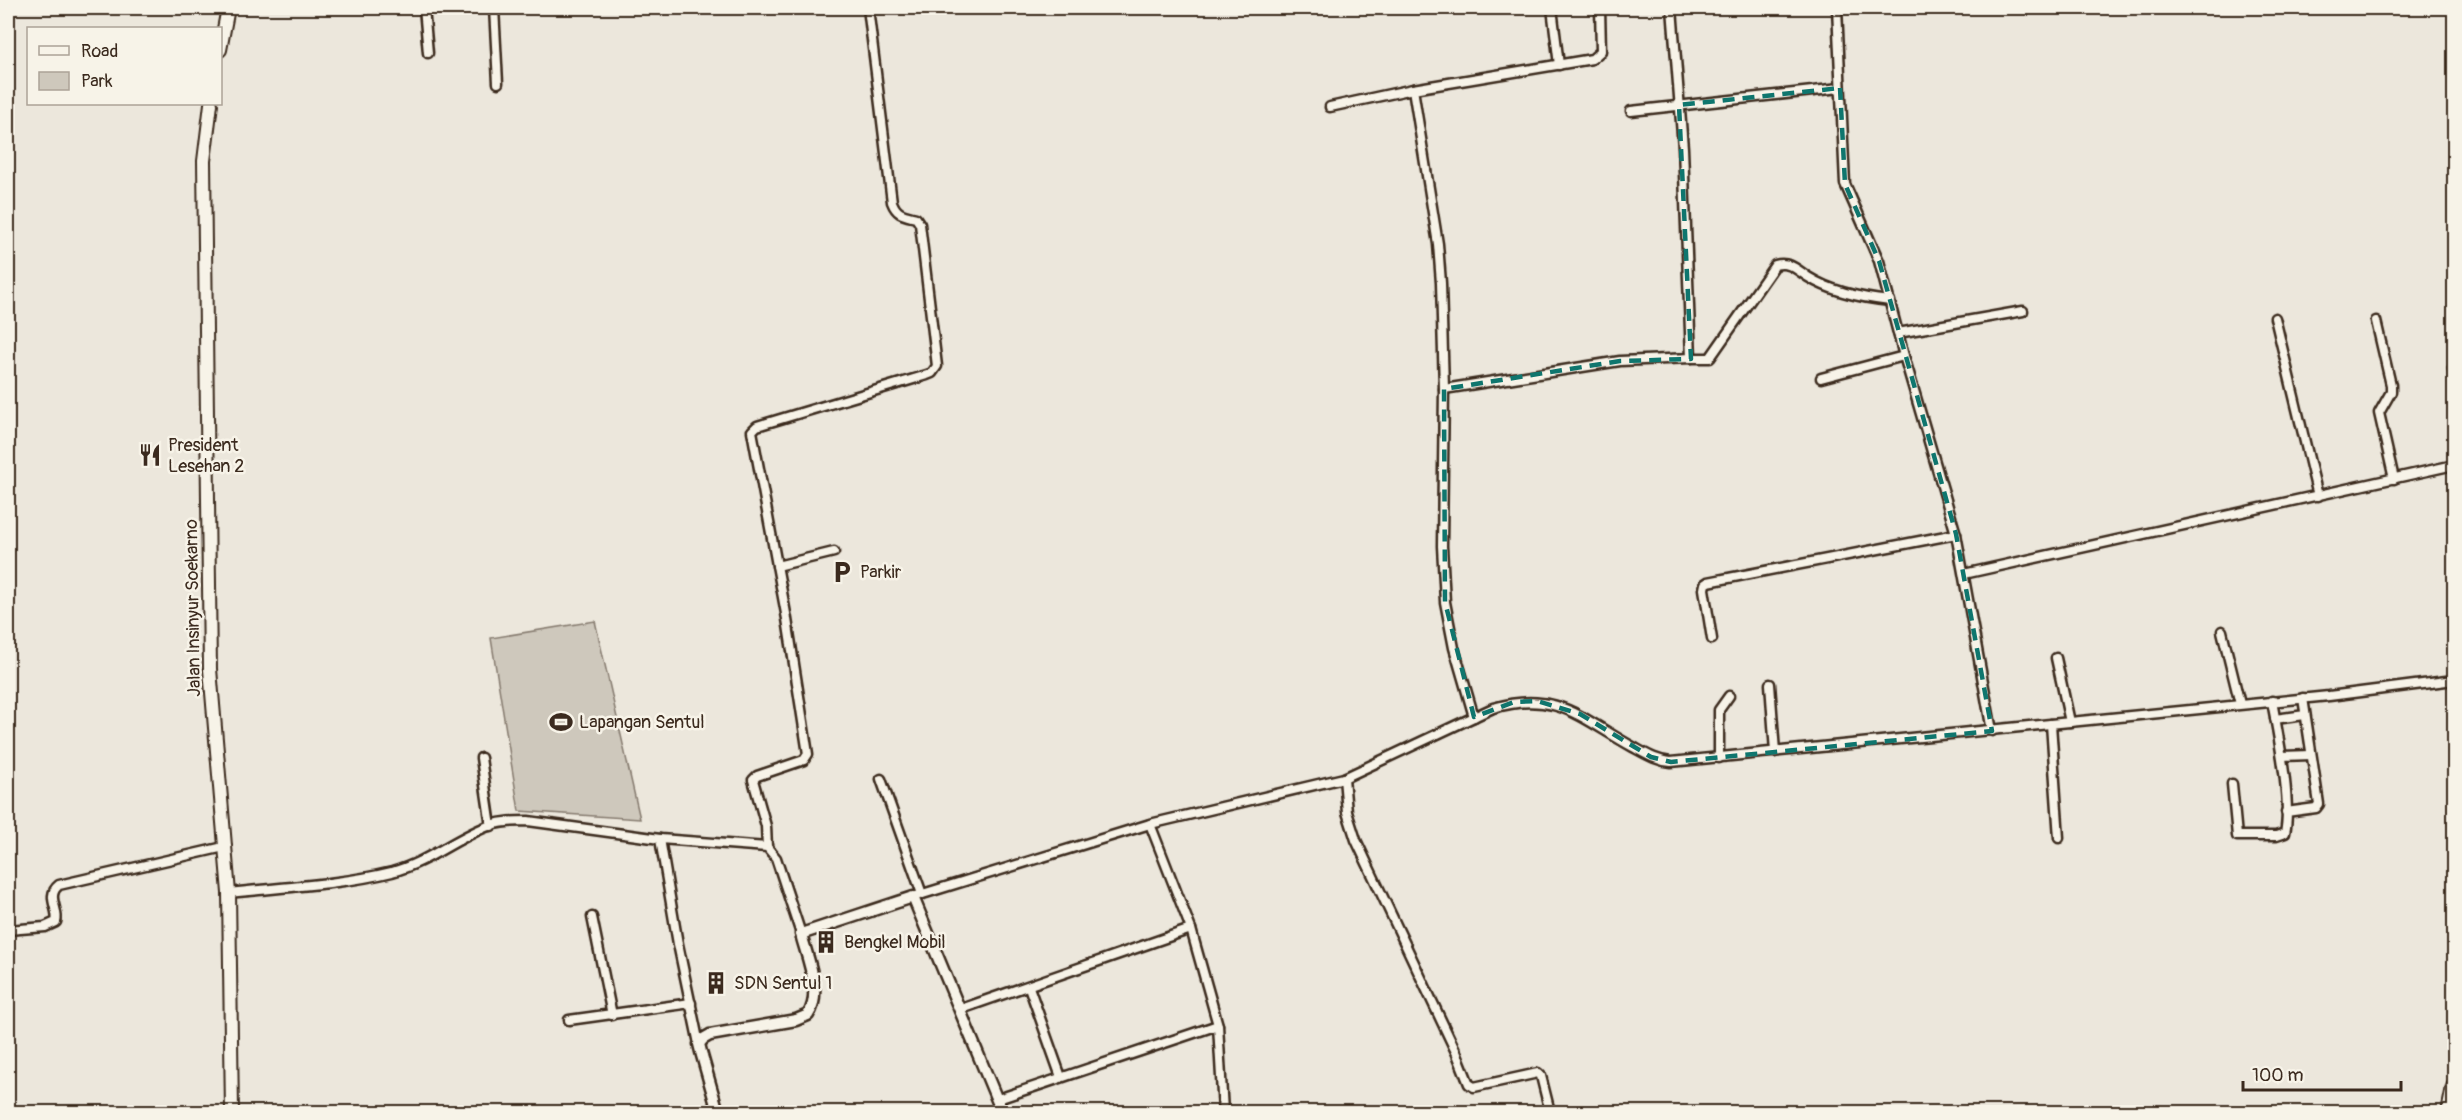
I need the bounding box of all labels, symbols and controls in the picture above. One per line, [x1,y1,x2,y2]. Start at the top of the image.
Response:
legend [27,27,222,105]
text: Road [81,40,118,63]
text: Park [81,70,113,93]
place label: President Lesehan 2 [168,434,244,478]
restaurant icon: President Lesehan 2 [137,442,163,468]
street label: Jalan Insinyur Soekarno [180,519,206,697]
parking icon: Parkir [829,559,855,585]
place label: Parkir [860,561,902,584]
sports icon: Lapangan Sentul [548,709,574,735]
place label: Lapangan Sentul [579,711,705,734]
building icon: Bengkel Mobil [813,929,839,955]
place label: Bengkel Mobil [844,931,945,954]
building icon: SDN Sentul 1 [703,970,729,996]
place label: SDN Sentul 1 [734,972,832,995]
scale bar [2243,1054,2400,1092]
text: 100 m [2252,1064,2304,1087]

